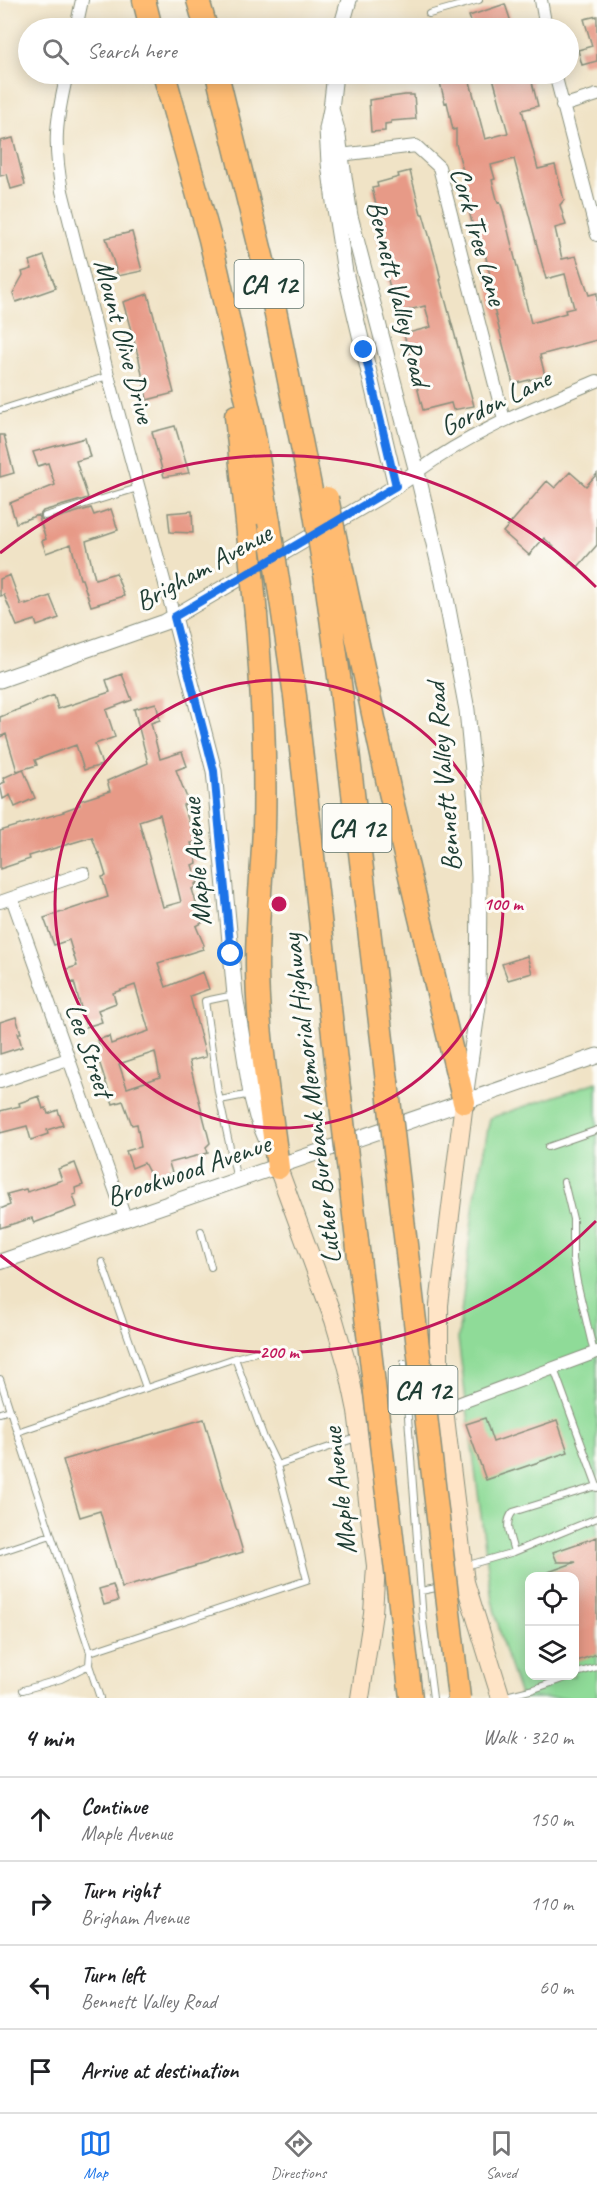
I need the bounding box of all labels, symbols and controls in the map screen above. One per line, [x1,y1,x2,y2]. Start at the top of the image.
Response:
search box [18,18,579,84]
icon: search [39,35,72,68]
text: Search here [87,37,177,65]
street label: Cork Tree Lane [443,163,516,311]
street label: Bennett Valley Road [359,197,440,393]
street label: Mount Olive Drive [86,255,164,428]
road number: CA 12 [234,260,304,308]
route end [350,336,376,362]
street label: Gordon Lane [434,359,558,444]
street label: Brigham Avenue [129,514,279,619]
street label: Bennett Valley Road [417,677,469,873]
street label: Maple Avenue [173,795,219,927]
road number: CA 12 [322,804,392,852]
text: 100 m [484,893,524,915]
centre of rings [269,894,289,914]
street label: Luther Burbank Memorial Highway [273,929,349,1266]
route start [217,940,243,966]
street label: Lee Street [58,998,124,1105]
street label: Brookwood Avenue [101,1125,276,1214]
text: 200 m [260,1341,300,1363]
road number: CA 12 [388,1366,458,1414]
street label: Maple Avenue [314,1424,364,1557]
map controls [525,1572,579,1680]
button: locate [525,1572,579,1626]
button: layers [525,1626,579,1680]
text: 4 min [24,1721,74,1754]
text: Walk · 320 m [483,1725,573,1750]
text: Continue [81,1793,147,1821]
icon: ahead [24,1803,57,1836]
text: 150 m [530,1807,573,1832]
text: Maple Avenue [81,1821,172,1846]
text: Turn right [81,1877,158,1905]
icon: right [24,1887,57,1920]
text: 110 m [530,1891,573,1916]
text: Brigham Avenue [81,1905,189,1930]
text: Turn left [81,1961,145,1989]
icon: left [24,1971,57,2004]
text: 60 m [539,1975,573,2000]
text: Bennett Valley Road [81,1989,216,2014]
icon: arrive [24,2055,57,2088]
text: Arrive at destination [81,2057,238,2085]
tab: Map [79,2127,112,2183]
tab: Directions [271,2127,326,2183]
tab: Saved [485,2127,518,2183]

